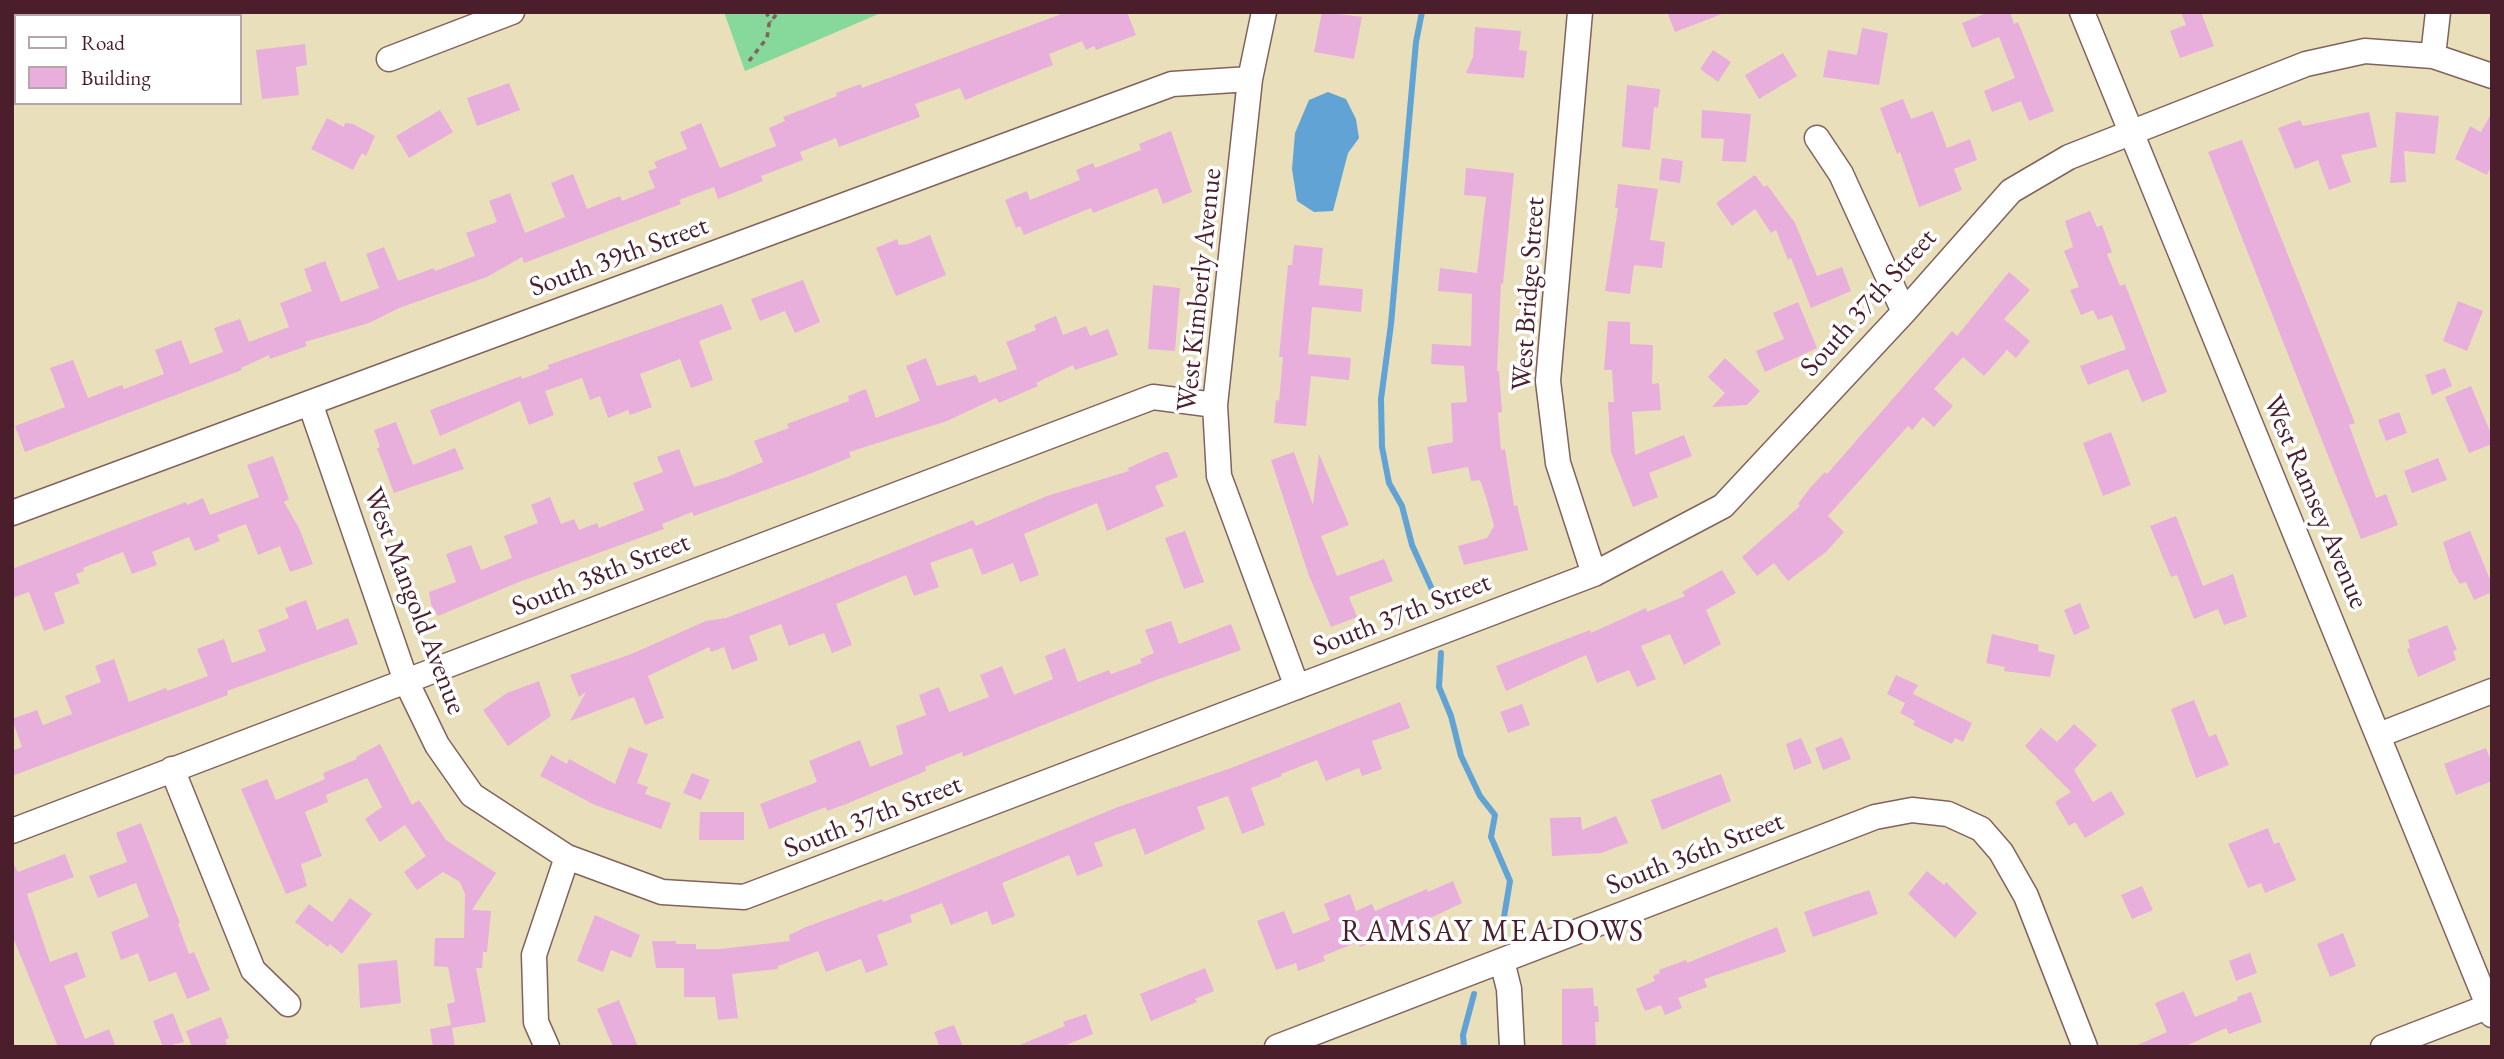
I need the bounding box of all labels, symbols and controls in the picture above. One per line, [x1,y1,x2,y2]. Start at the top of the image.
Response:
legend [14,14,242,105]
text: Road [81,29,125,56]
text: Building [81,64,151,91]
street label: West Kimberly Avenue [1171,167,1229,413]
street label: West Bridge Street [1505,196,1553,392]
street label: South 39th Street [525,209,713,305]
street label: South 37th Street [1794,222,1944,384]
street label: West Ramsey Avenue [2255,390,2375,614]
street label: West Mangold Avenue [355,483,473,719]
street label: South 38th Street [507,526,695,624]
street label: South 37th Street [1308,566,1496,664]
street label: South 37th Street [779,768,967,866]
street label: South 36th Street [1601,805,1789,903]
district label: RAMSAY MEADOWS [1343,915,1643,951]

